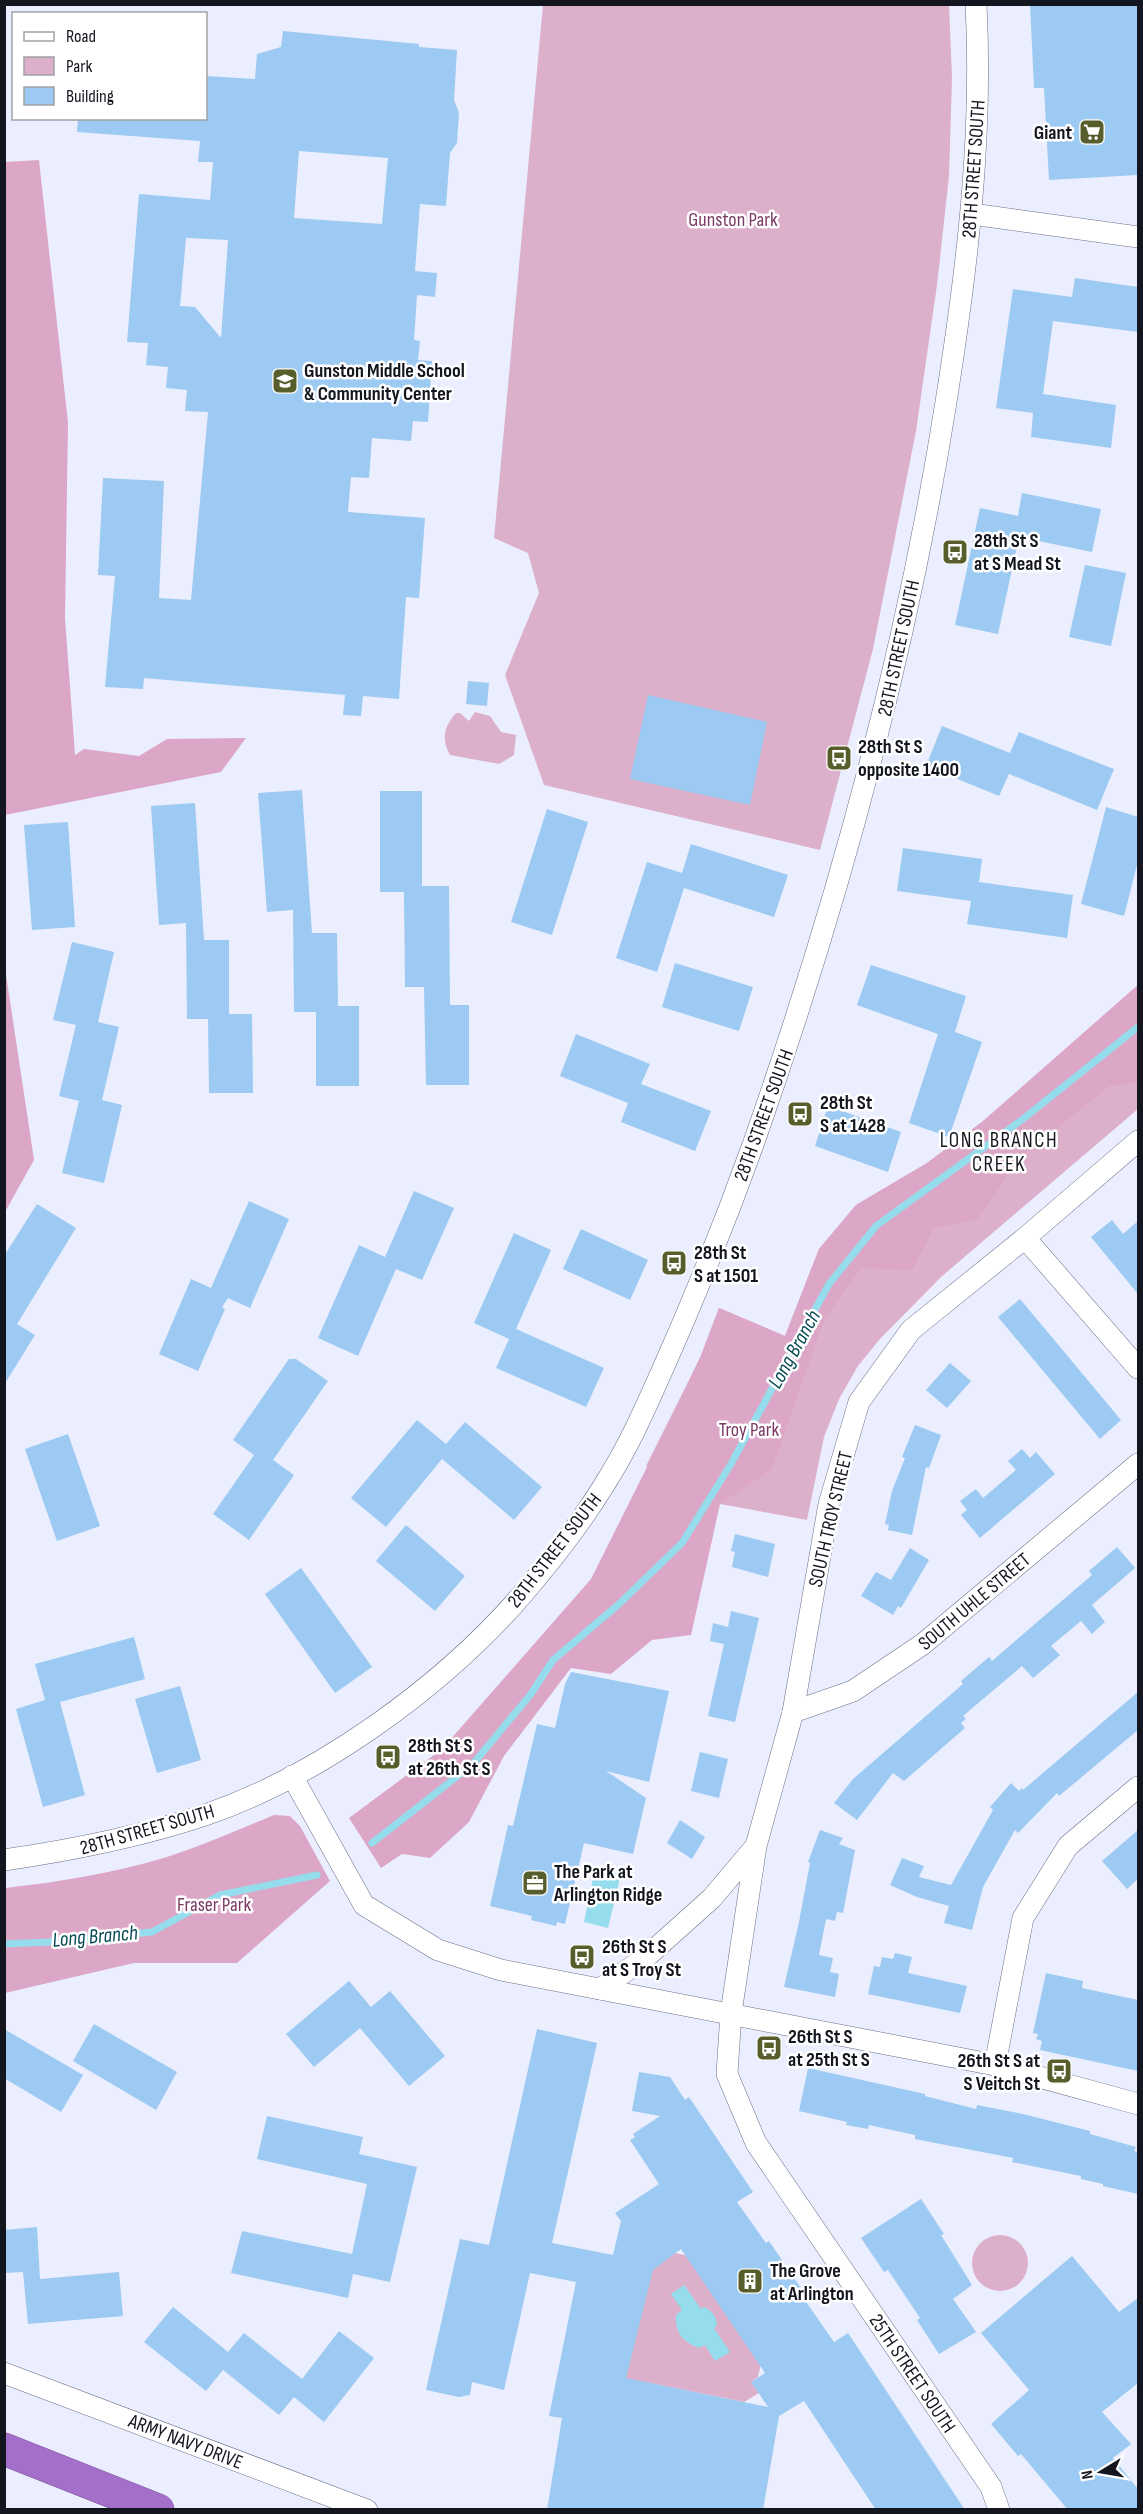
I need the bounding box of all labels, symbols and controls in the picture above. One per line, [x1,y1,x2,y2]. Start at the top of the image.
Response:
legend [12,12,207,120]
text: Road [66,26,96,47]
text: Park [66,56,92,77]
text: Building [66,86,114,107]
street label: 28TH STREET SOUTH [957,99,991,239]
supermarket icon: Giant [1077,117,1107,147]
place label: Giant [1034,121,1072,145]
park label: Gunston Park [688,208,778,232]
place label: Gunston Middle School & Community Center [304,359,465,406]
school or university icon: Gunston Middle School & Community Center [270,366,300,396]
place label: 28th St S at S Mead St [974,529,1061,576]
bus stop icon: 28th St S at S Mead St [940,537,970,567]
street label: 28TH STREET SOUTH [873,578,925,718]
place label: 28th St S opposite 1400 [858,735,959,782]
bus stop icon: 28th St S opposite 1400 [824,743,854,773]
street label: 28TH STREET SOUTH [729,1046,799,1185]
place label: 28th St S at 1428 [820,1091,886,1138]
bus stop icon: 28th St S at 1428 [785,1099,815,1129]
district label: LONG BRANCH CREEK [940,1128,1058,1177]
place label: 28th St S at 1501 [694,1241,758,1288]
bus stop icon: 28th St S at 1501 [659,1248,689,1278]
water label: Long Branch [763,1306,826,1393]
park label: Troy Park [719,1418,780,1442]
street label: SOUTH TROY STREET [804,1449,858,1589]
street label: 28TH STREET SOUTH [503,1489,607,1613]
street label: SOUTH UHLE STREET [914,1548,1036,1656]
place label: 28th St S at 26th St S [408,1734,490,1781]
bus stop icon: 28th St S at 26th St S [373,1742,403,1772]
street label: 28TH STREET SOUTH [77,1799,217,1861]
place label: The Park at Arlington Ridge [553,1860,662,1907]
office icon: The Park at Arlington Ridge [520,1868,550,1898]
park label: Fraser Park [177,1893,251,1917]
water label: Long Branch [51,1920,139,1953]
place label: 26th St S at S Troy St [602,1935,682,1982]
bus stop icon: 26th St S at S Troy St [567,1942,597,1972]
place label: 26th St S at 25th St S [788,2025,870,2072]
bus stop icon: 26th St S at 25th St S [754,2033,784,2063]
place label: 26th St S at S Veitch St [958,2049,1040,2096]
bus stop icon: 26th St S at S Veitch St [1044,2056,1074,2086]
place label: The Grove at Arlington [770,2259,854,2306]
building icon: The Grove at Arlington [735,2266,765,2296]
street label: 25TH STREET SOUTH [864,2310,961,2437]
street label: ARMY NAVY DRIVE [124,2409,246,2475]
north arrow [1071,2442,1131,2502]
text: N [1078,2469,1098,2481]

